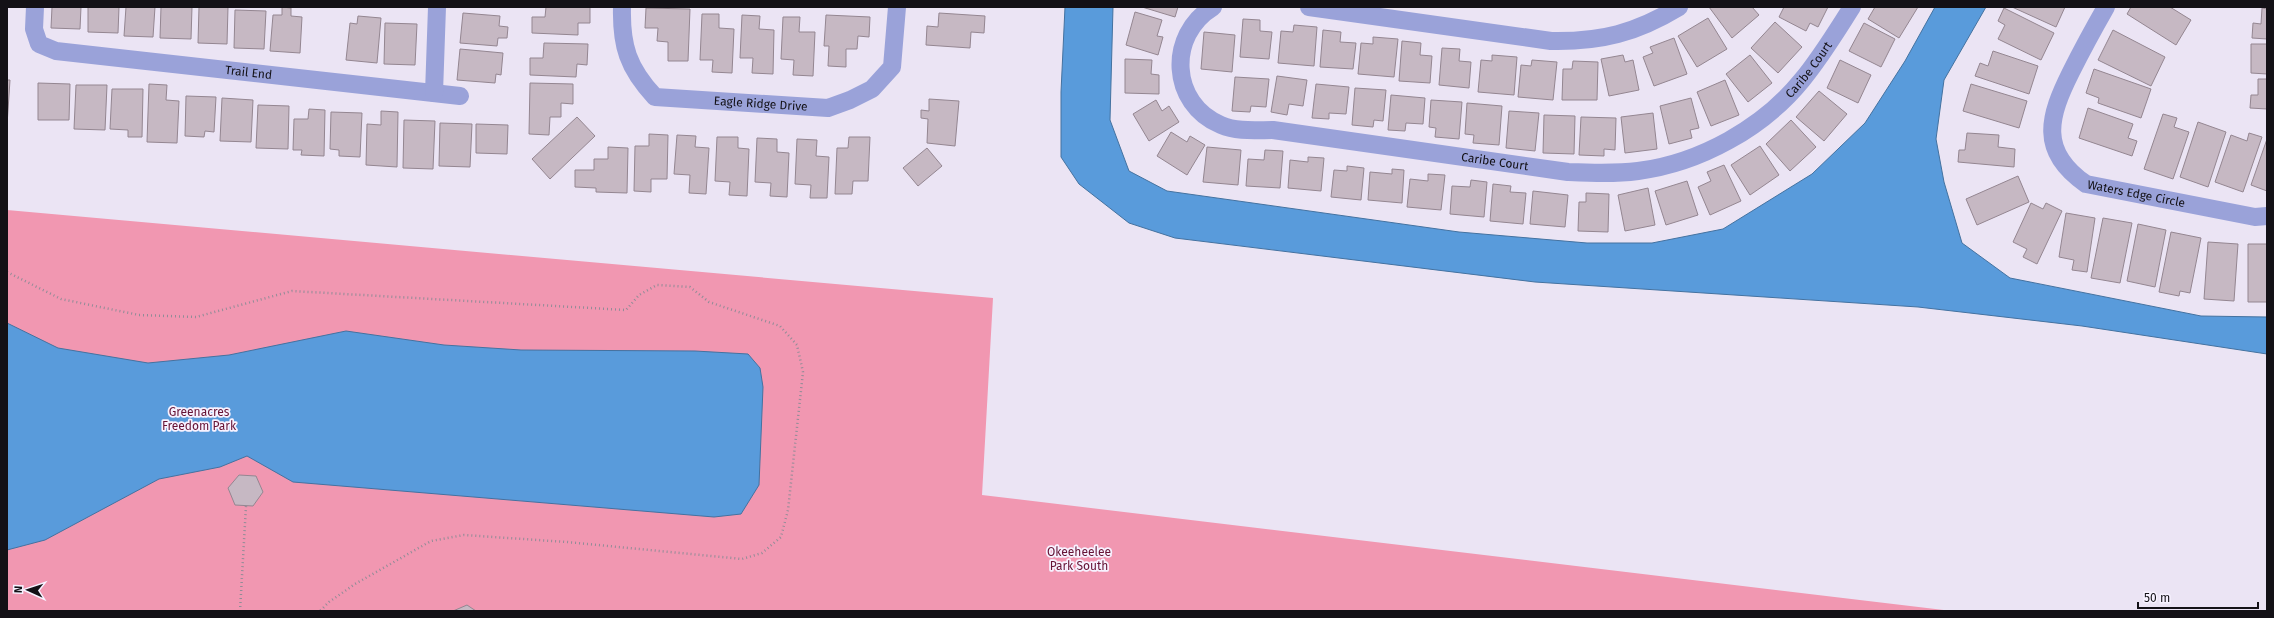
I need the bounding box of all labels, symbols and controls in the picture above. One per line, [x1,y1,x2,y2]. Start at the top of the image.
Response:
street label: Caribe Court [1783,38,1835,101]
street label: Trail End [224,63,273,82]
street label: Eagle Ridge Drive [713,94,808,114]
street label: Caribe Court [1460,150,1530,173]
street label: Waters Edge Circle [2086,177,2186,210]
park label: Greenacres Freedom Park [162,405,237,433]
park label: Okeeheelee Park South [1047,545,1111,573]
north arrow [8,570,48,610]
scale bar [2138,584,2258,610]
text: N [12,586,25,593]
text: 50 m [2144,591,2170,605]

